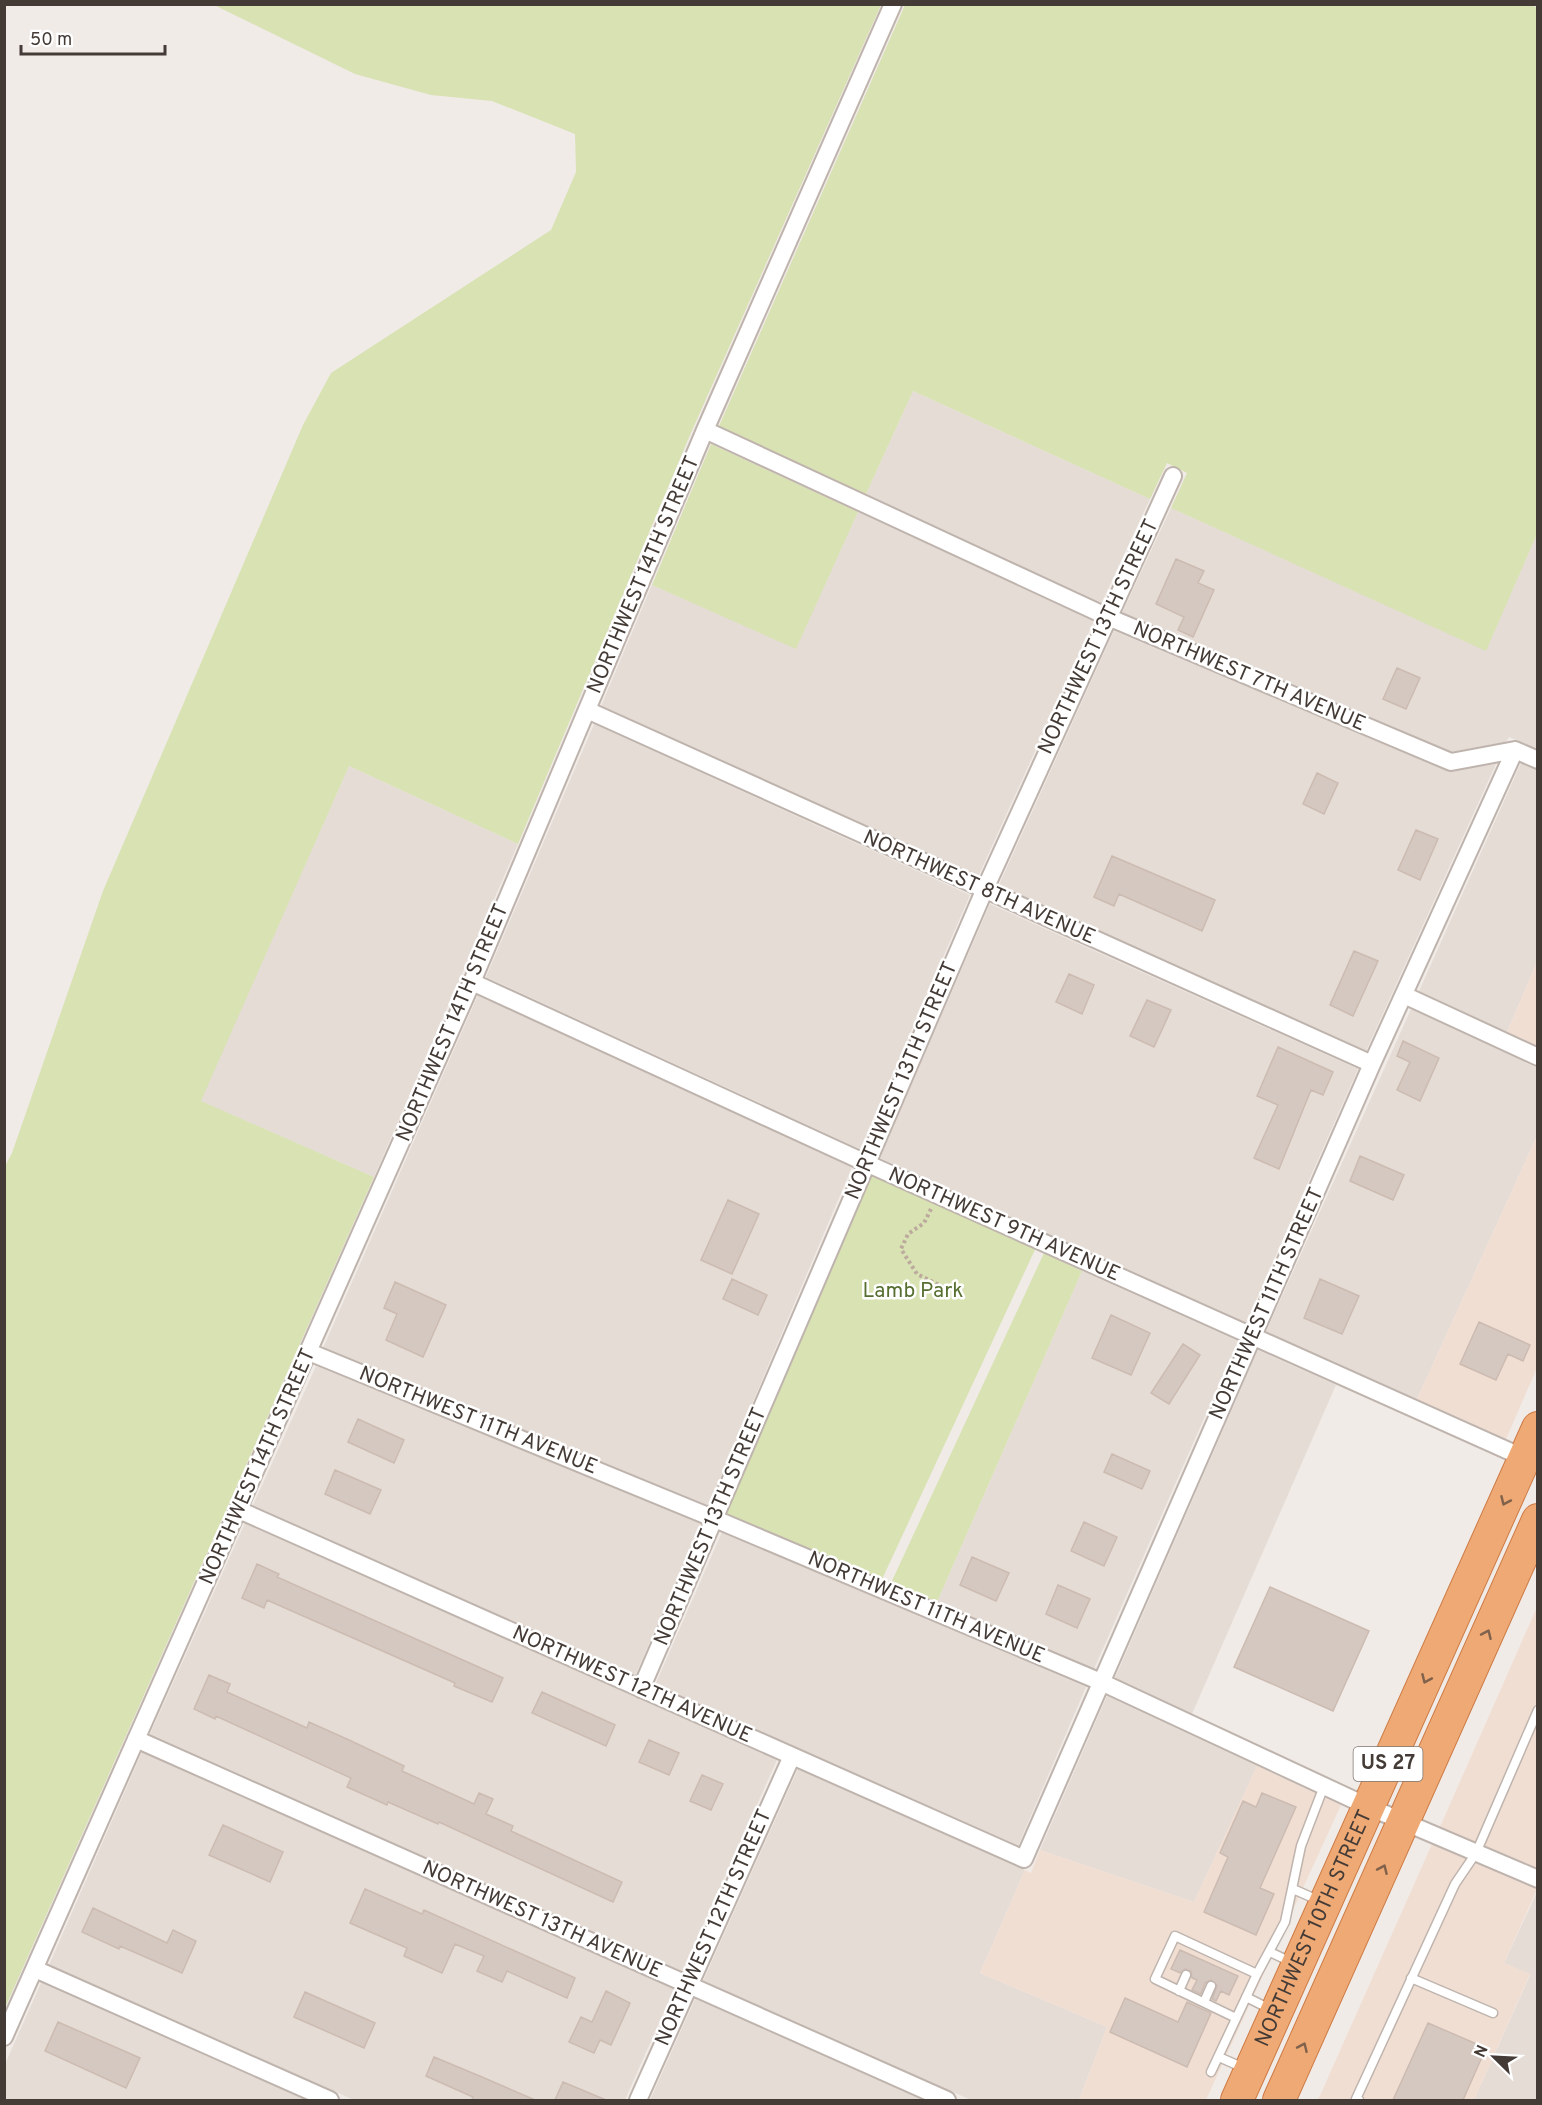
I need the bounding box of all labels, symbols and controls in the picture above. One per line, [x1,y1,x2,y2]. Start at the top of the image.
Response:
scale bar [21,18,165,56]
text: 50 m [30,29,72,52]
street label: NORTHWEST 14TH STREET [582,452,706,698]
street label: NORTHWEST 13TH STREET [1033,515,1165,759]
street label: NORTHWEST 7TH AVENUE [1129,616,1369,738]
street label: NORTHWEST 8TH AVENUE [859,824,1099,952]
street label: NORTHWEST 14TH STREET [391,900,515,1146]
street label: NORTHWEST 13TH STREET [840,958,964,1204]
street label: NORTHWEST 9TH AVENUE [884,1162,1124,1288]
street label: NORTHWEST 11TH STREET [1204,1184,1330,1424]
park label: Lamb Park [863,1278,963,1305]
street label: NORTHWEST 14TH STREET [194,1345,322,1589]
street label: NORTHWEST 11TH AVENUE [355,1361,601,1481]
street label: NORTHWEST 13TH STREET [649,1404,773,1650]
one-way arrow [1500,1494,1512,1505]
street label: NORTHWEST 11TH AVENUE [803,1546,1049,1670]
street label: NORTHWEST 12TH AVENUE [508,1620,756,1750]
one-way arrow [1480,1629,1492,1640]
one-way arrow [1421,1672,1433,1683]
road number: US 27 [1354,1747,1422,1781]
street label: NORTHWEST 12TH STREET [650,1805,778,2051]
street label: NORTHWEST 10TH STREET [1249,1806,1379,2051]
street label: NORTHWEST 13TH AVENUE [418,1855,666,1985]
one-way arrow [1376,1865,1388,1876]
north arrow [1464,2027,1524,2087]
text: N [1471,2042,1494,2061]
one-way arrow [1295,2043,1307,2054]

